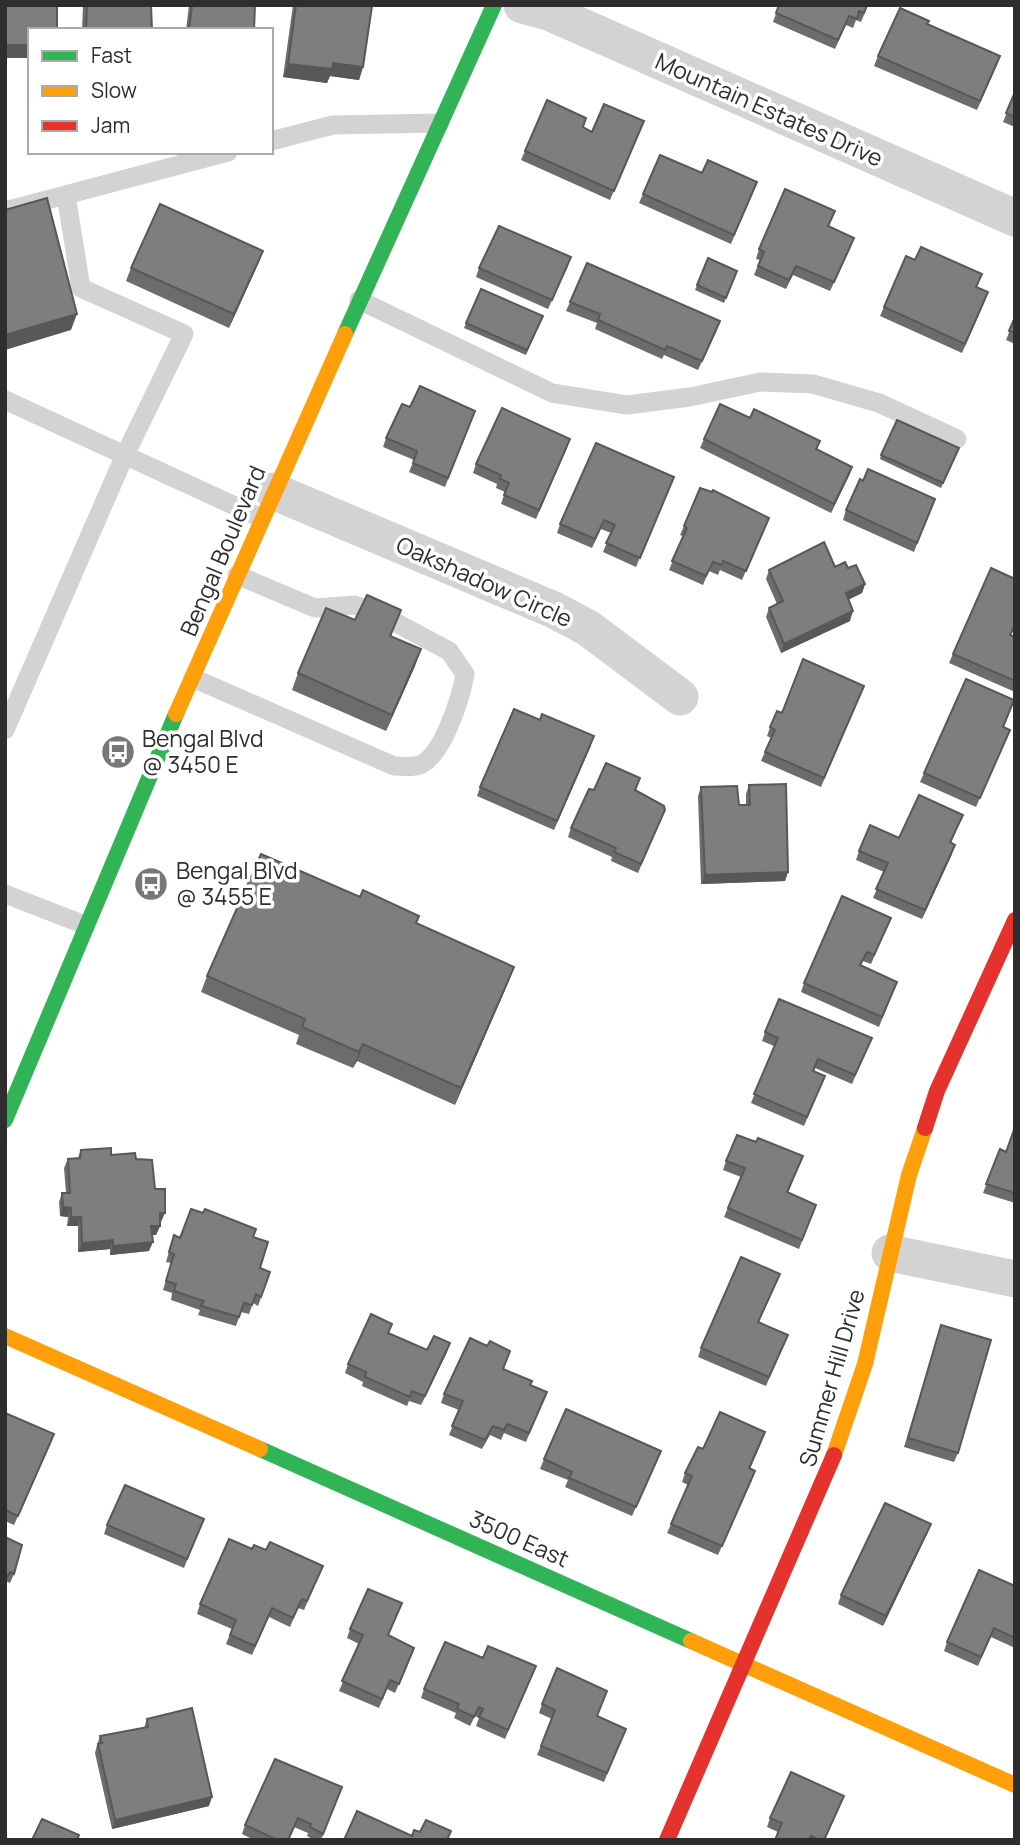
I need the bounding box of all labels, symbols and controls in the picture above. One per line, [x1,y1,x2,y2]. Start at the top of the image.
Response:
legend [28,28,273,154]
text: Fast [91,41,132,69]
street label: Mountain Estates Drive [651,45,888,174]
text: Slow [91,76,137,104]
text: Jam [91,111,130,139]
street label: Bengal Boulevard [172,460,272,641]
street label: Oakshadow Circle [391,528,577,634]
place label: Bengal Blvd @ 3450 E [142,722,264,780]
bus stop icon: Bengal Blvd @ 3450 E [99,733,137,771]
place label: Bengal Blvd @ 3455 E [176,854,298,912]
bus stop icon: Bengal Blvd @ 3455 E [132,865,170,903]
street label: Summer Hill Drive [790,1285,872,1470]
street label: 3500 East [465,1502,574,1574]

